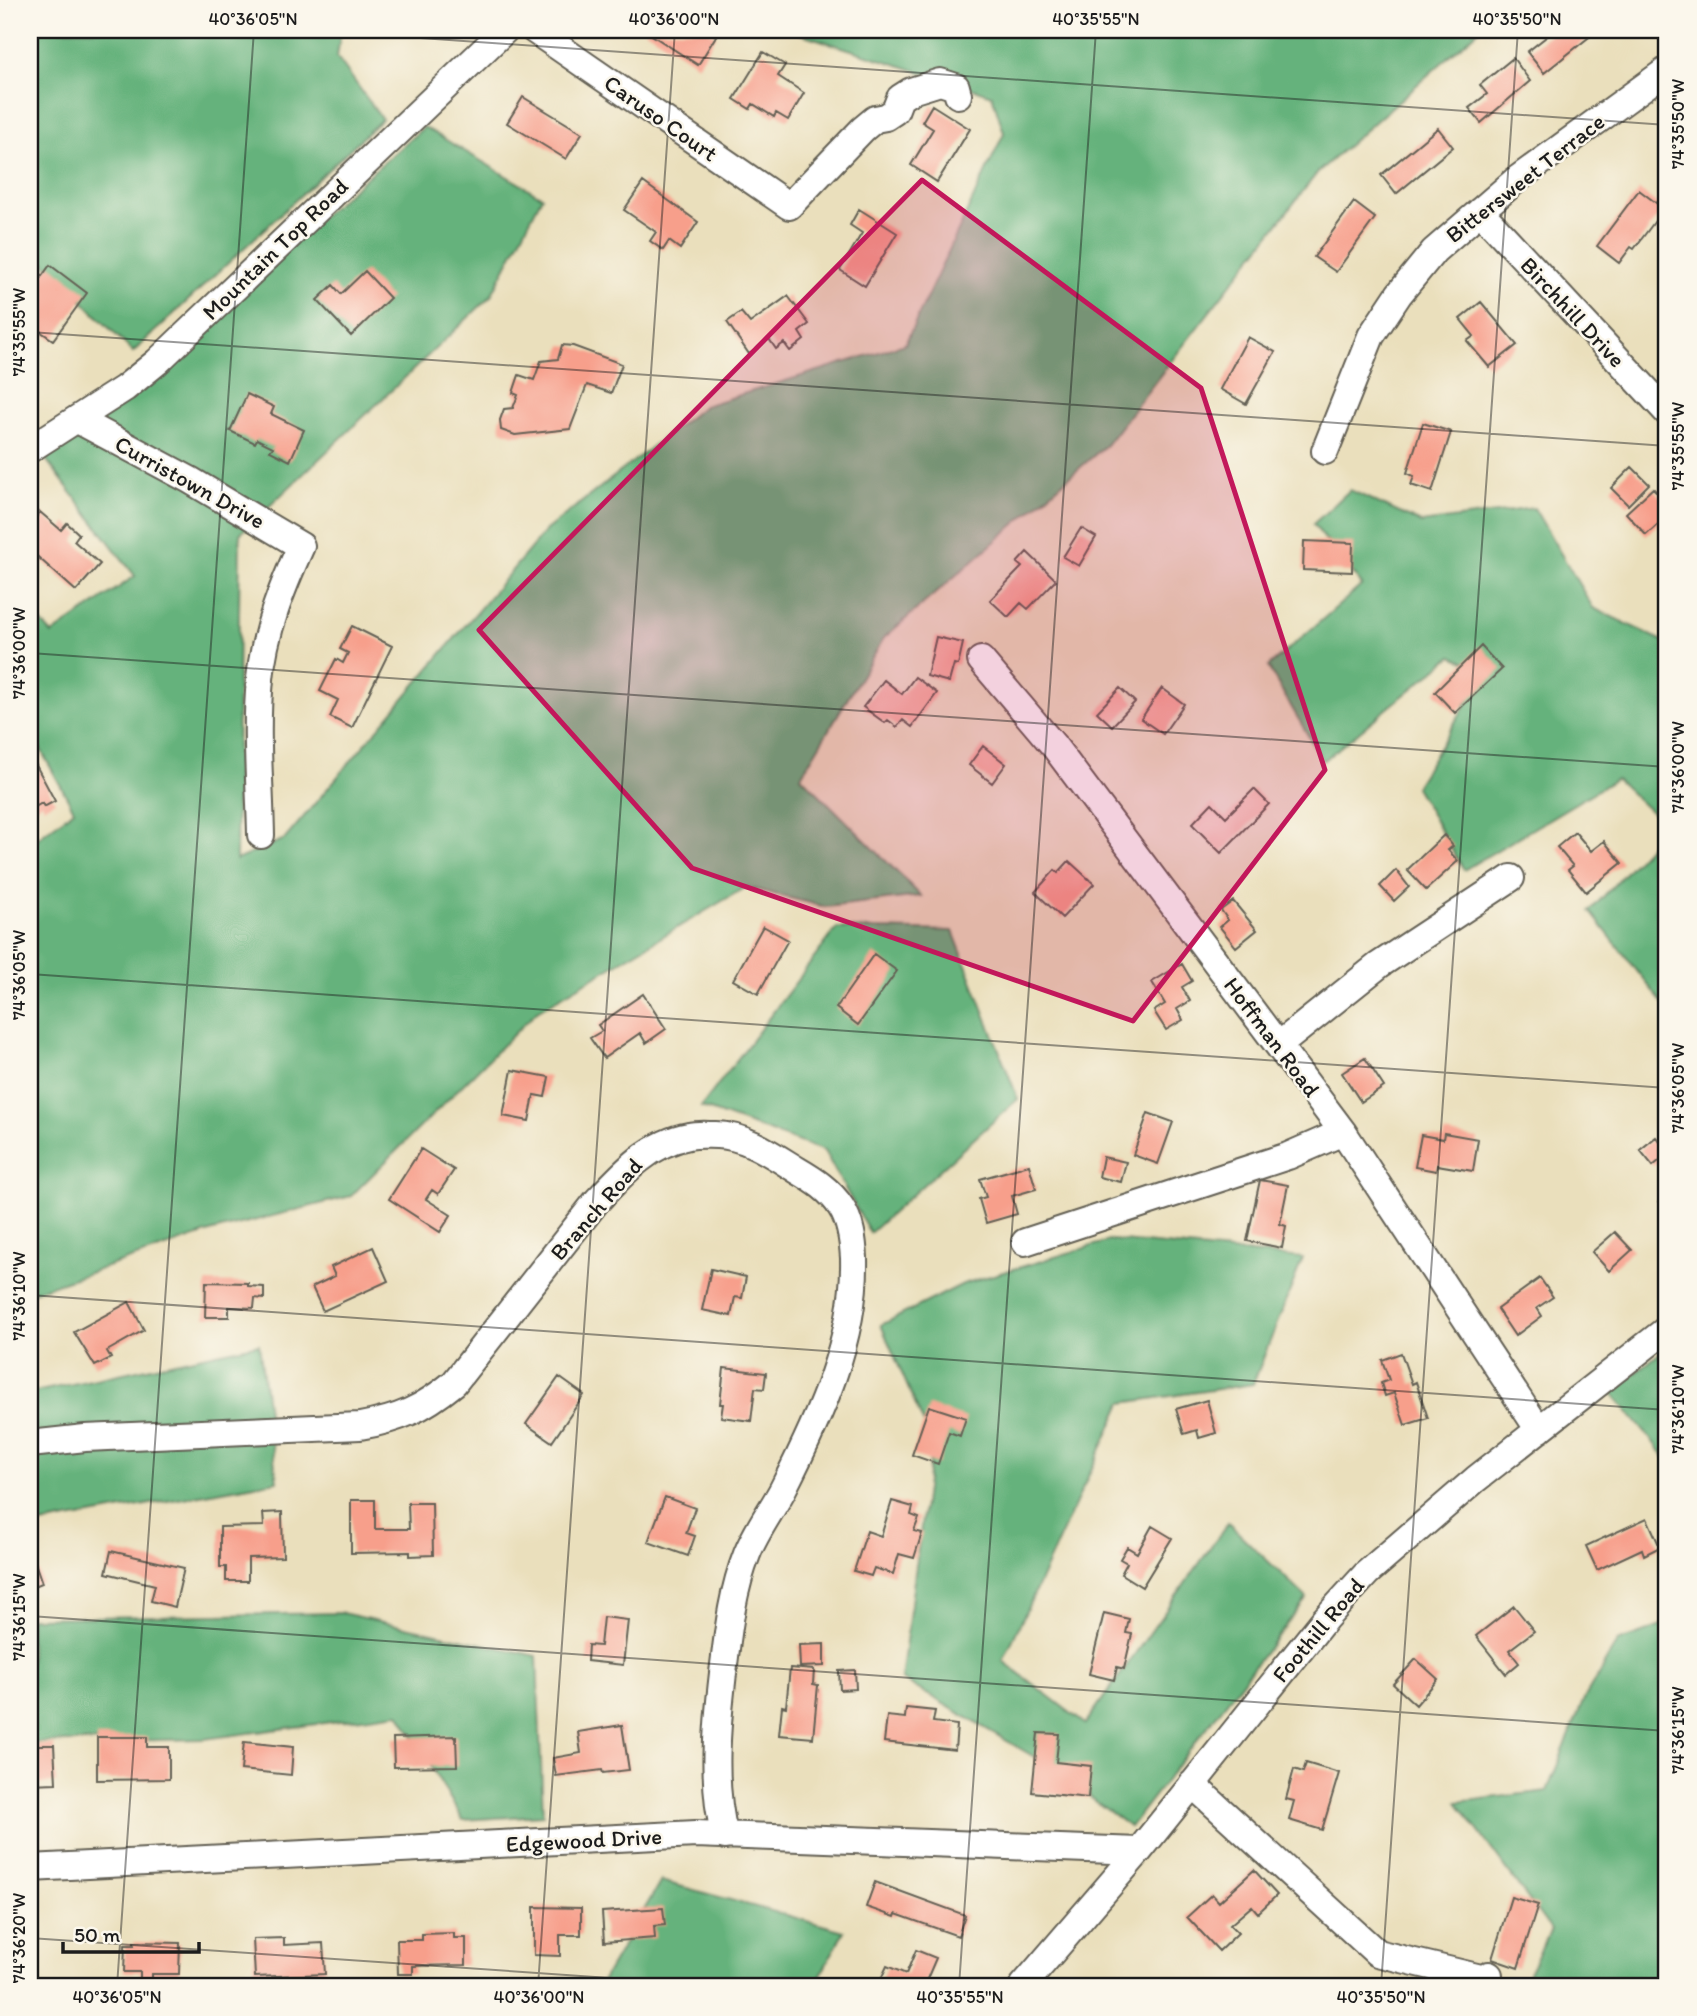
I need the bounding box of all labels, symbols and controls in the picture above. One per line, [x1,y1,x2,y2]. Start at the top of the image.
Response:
text: 40°36'05"N [208,8,298,30]
text: 40°36'00"N [629,8,719,30]
text: 40°35'55"N [1052,8,1140,30]
text: 40°35'50"N [1472,8,1562,30]
street label: Caruso Court [599,69,723,167]
text: 74°35'50"W [1667,79,1689,169]
street label: Bittersweet Terrace [1440,107,1610,249]
street label: Mountain Top Road [196,172,354,326]
street label: Birchhill Drive [1515,251,1631,373]
text: 74°35'55"W [8,288,30,376]
text: 74°35'55"W [1667,402,1689,490]
street label: Curristown Drive [110,429,270,535]
text: 74°36'00"W [8,607,30,699]
text: 74°36'00"W [1667,721,1689,813]
text: 74°36'05"W [8,930,30,1020]
street label: Hoffman Road [1218,972,1326,1103]
text: 74°36'05"W [1667,1043,1689,1133]
street label: Branch Road [544,1152,648,1266]
text: 74°36'10"W [8,1251,30,1341]
text: 74°36'10"W [1667,1364,1689,1454]
street label: Foothill Road [1266,1572,1370,1688]
text: 74°36'15"W [8,1573,30,1661]
text: 74°36'15"W [1667,1686,1689,1774]
street label: Edgewood Drive [505,1822,663,1858]
text: 74°36'20"W [8,1893,30,1983]
scale bar [63,1911,200,1955]
text: 50 m [74,1922,121,1947]
text: 40°36'05"N [72,1986,162,2008]
text: 40°36'00"N [494,1986,584,2008]
text: 40°35'55"N [916,1986,1004,2008]
text: 40°35'50"N [1336,1986,1426,2008]

